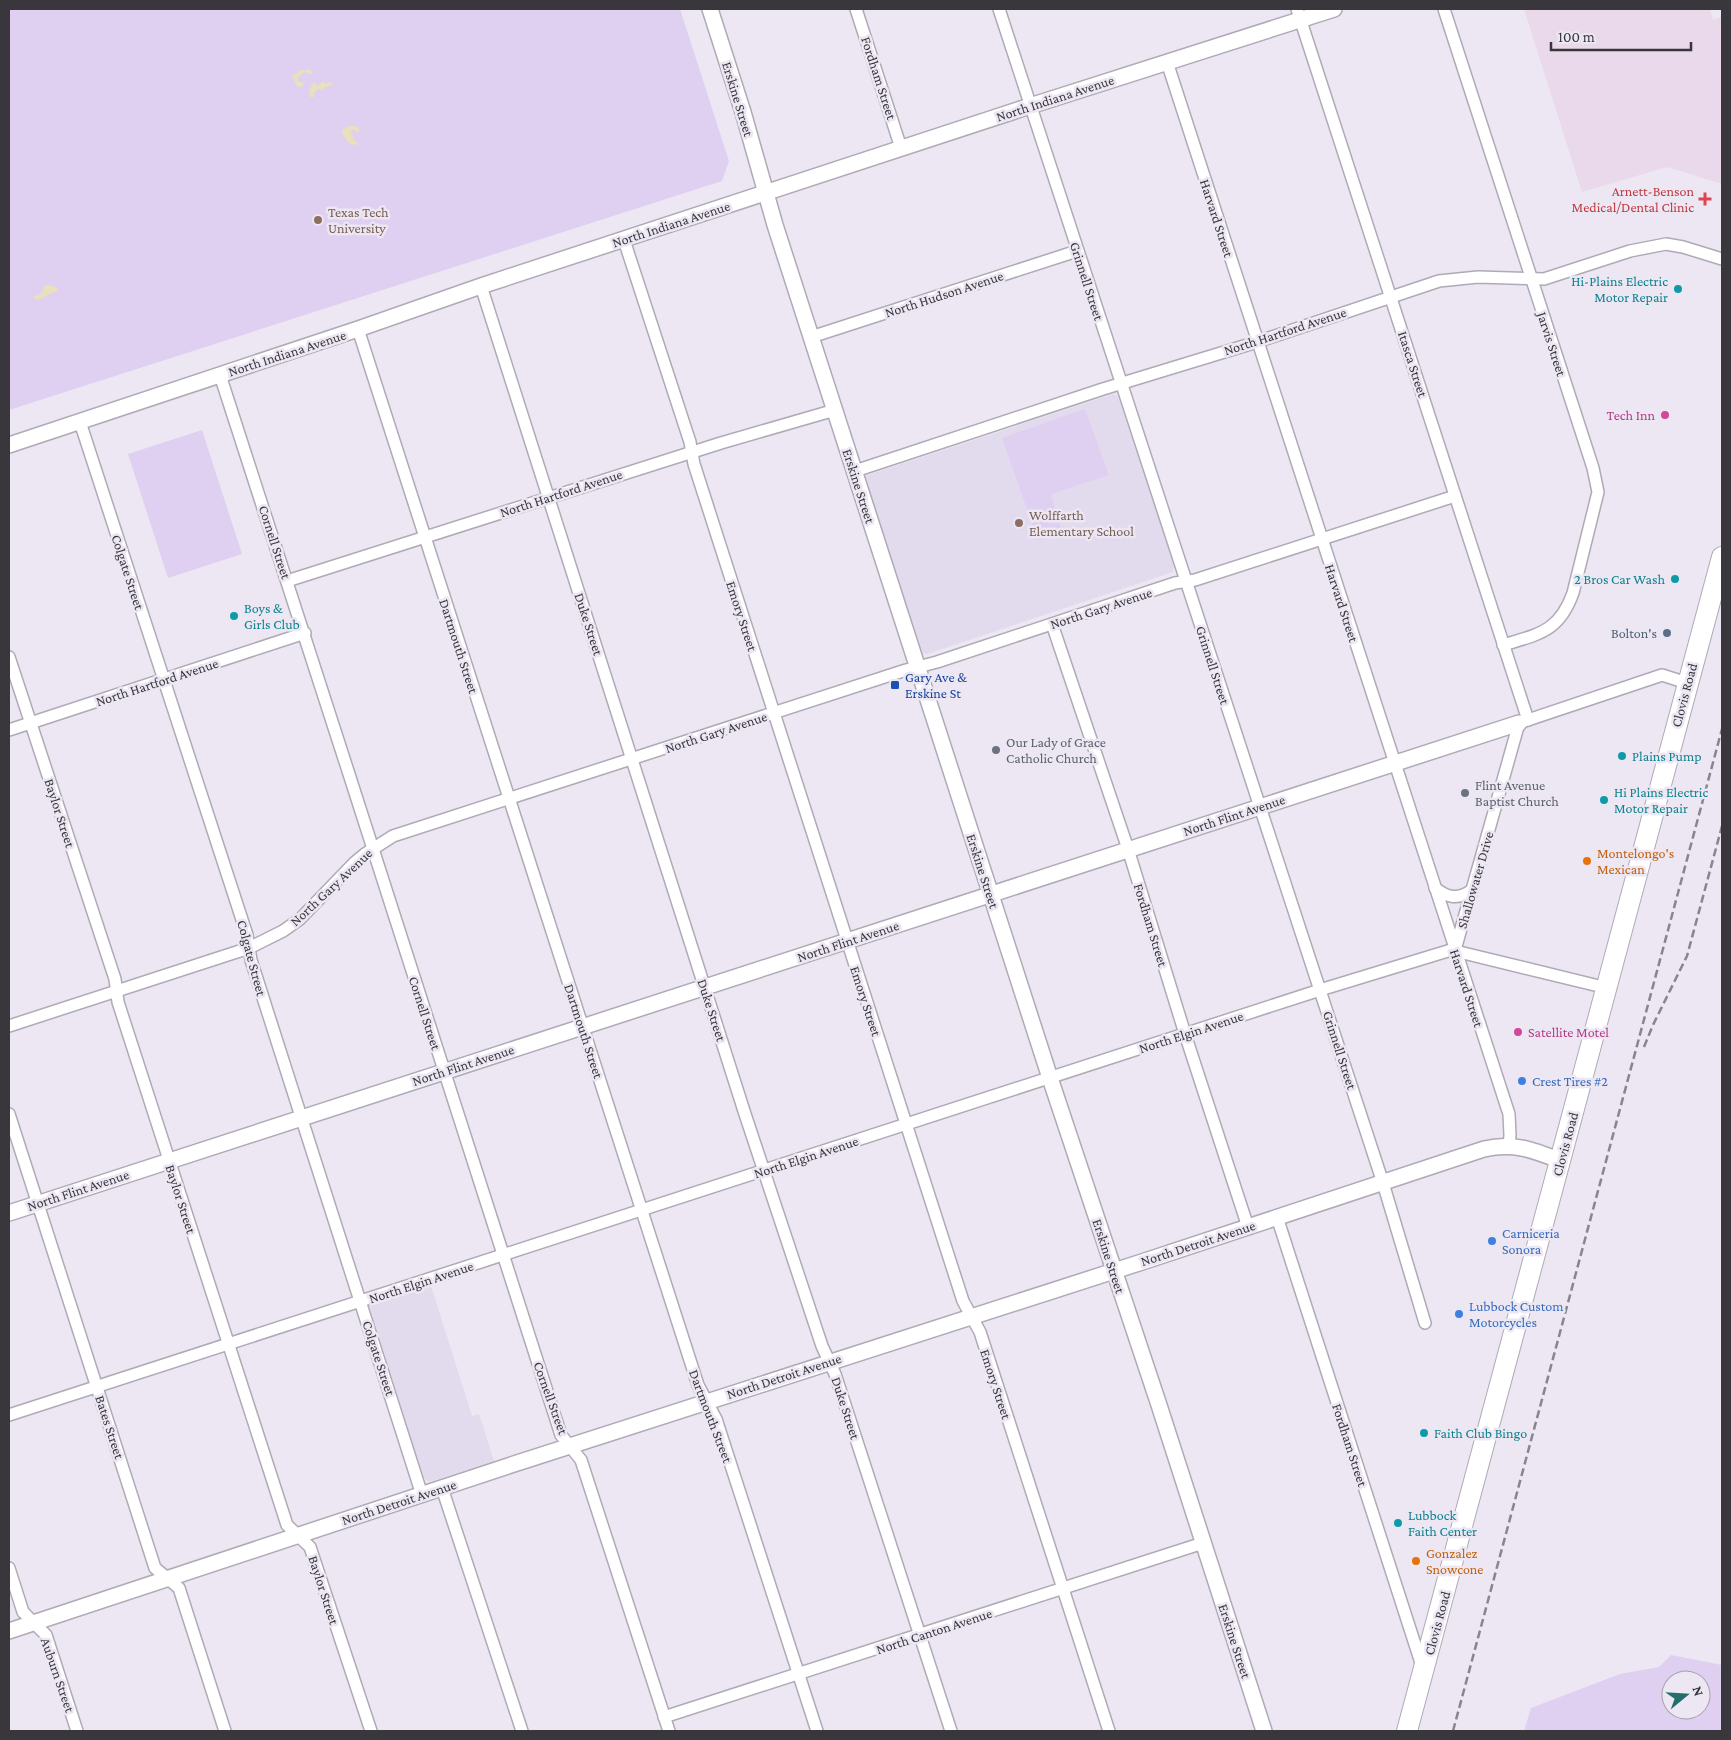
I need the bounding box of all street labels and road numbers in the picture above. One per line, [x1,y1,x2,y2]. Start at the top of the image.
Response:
street label: Fordham Street [858,35,900,122]
street label: Erskine Street [719,60,757,139]
street label: North Indiana Avenue [994,71,1116,125]
street label: Harvard Street [1197,177,1237,259]
street label: North Indiana Avenue [610,197,732,251]
street label: Grinnell Street [1067,240,1107,323]
street label: North Hudson Avenue [883,267,1005,321]
street label: North Hartford Avenue [1222,304,1348,358]
street label: Jarvis Street [1533,308,1570,379]
street label: North Indiana Avenue [226,326,348,380]
street label: Itasca Street [1395,329,1431,399]
street label: Erskine Street [839,447,879,526]
street label: North Hartford Avenue [498,466,624,520]
street label: Cornell Street [256,503,295,581]
street label: Colgate Street [108,532,148,612]
street label: Harvard Street [1322,562,1362,644]
street label: Emory Street [723,579,761,653]
street label: North Gary Avenue [1048,584,1154,632]
street label: Duke Street [571,591,607,658]
street label: Dartmouth Street [436,597,482,696]
street label: Grinnell Street [1193,624,1233,707]
street label: North Hartford Avenue [94,655,220,709]
street label: Clovis Road [1668,661,1700,729]
street label: North Gary Avenue [663,708,769,756]
street label: Baylor Street [41,777,79,850]
street label: North Flint Avenue [1181,791,1287,839]
street label: Shallowater Drive [1453,830,1497,930]
street label: Erskine Street [963,832,1003,911]
street label: North Gary Avenue [287,845,375,929]
street label: Fordham Street [1131,881,1171,969]
street label: North Flint Avenue [795,917,901,965]
street label: Colgate Street [234,918,270,998]
street label: Harvard Street [1447,947,1487,1029]
street label: Emory Street [847,964,885,1038]
street label: Cornell Street [406,974,445,1052]
street label: Duke Street [694,977,730,1044]
street label: Dartmouth Street [561,982,607,1081]
street label: North Elgin Avenue [1137,1008,1245,1056]
street label: Grinnell Street [1320,1009,1360,1092]
street label: North Flint Avenue [410,1041,516,1089]
street label: Clovis Road [1549,1110,1581,1178]
street label: North Elgin Avenue [752,1133,860,1181]
street label: Baylor Street [162,1163,200,1236]
street label: North Flint Avenue [25,1166,131,1214]
street label: Erskine Street [1089,1217,1129,1296]
street label: North Detroit Avenue [1139,1217,1257,1269]
street label: North Elgin Avenue [367,1258,475,1306]
street label: Colgate Street [359,1318,399,1398]
street label: Emory Street [977,1347,1015,1421]
street label: North Detroit Avenue [725,1350,843,1402]
street label: Cornell Street [530,1359,572,1437]
street label: Dartmouth Street [686,1367,736,1465]
street label: Duke Street [828,1375,864,1442]
street label: Bates Street [92,1393,128,1461]
street label: Fordham Street [1329,1402,1371,1489]
street label: North Detroit Avenue [340,1476,458,1528]
street label: Baylor Street [305,1554,343,1627]
street label: Clovis Road [1421,1589,1453,1657]
street label: Erskine Street [1215,1602,1255,1681]
street label: North Canton Avenue [874,1605,994,1657]
street label: Auburn Street [38,1636,78,1715]

